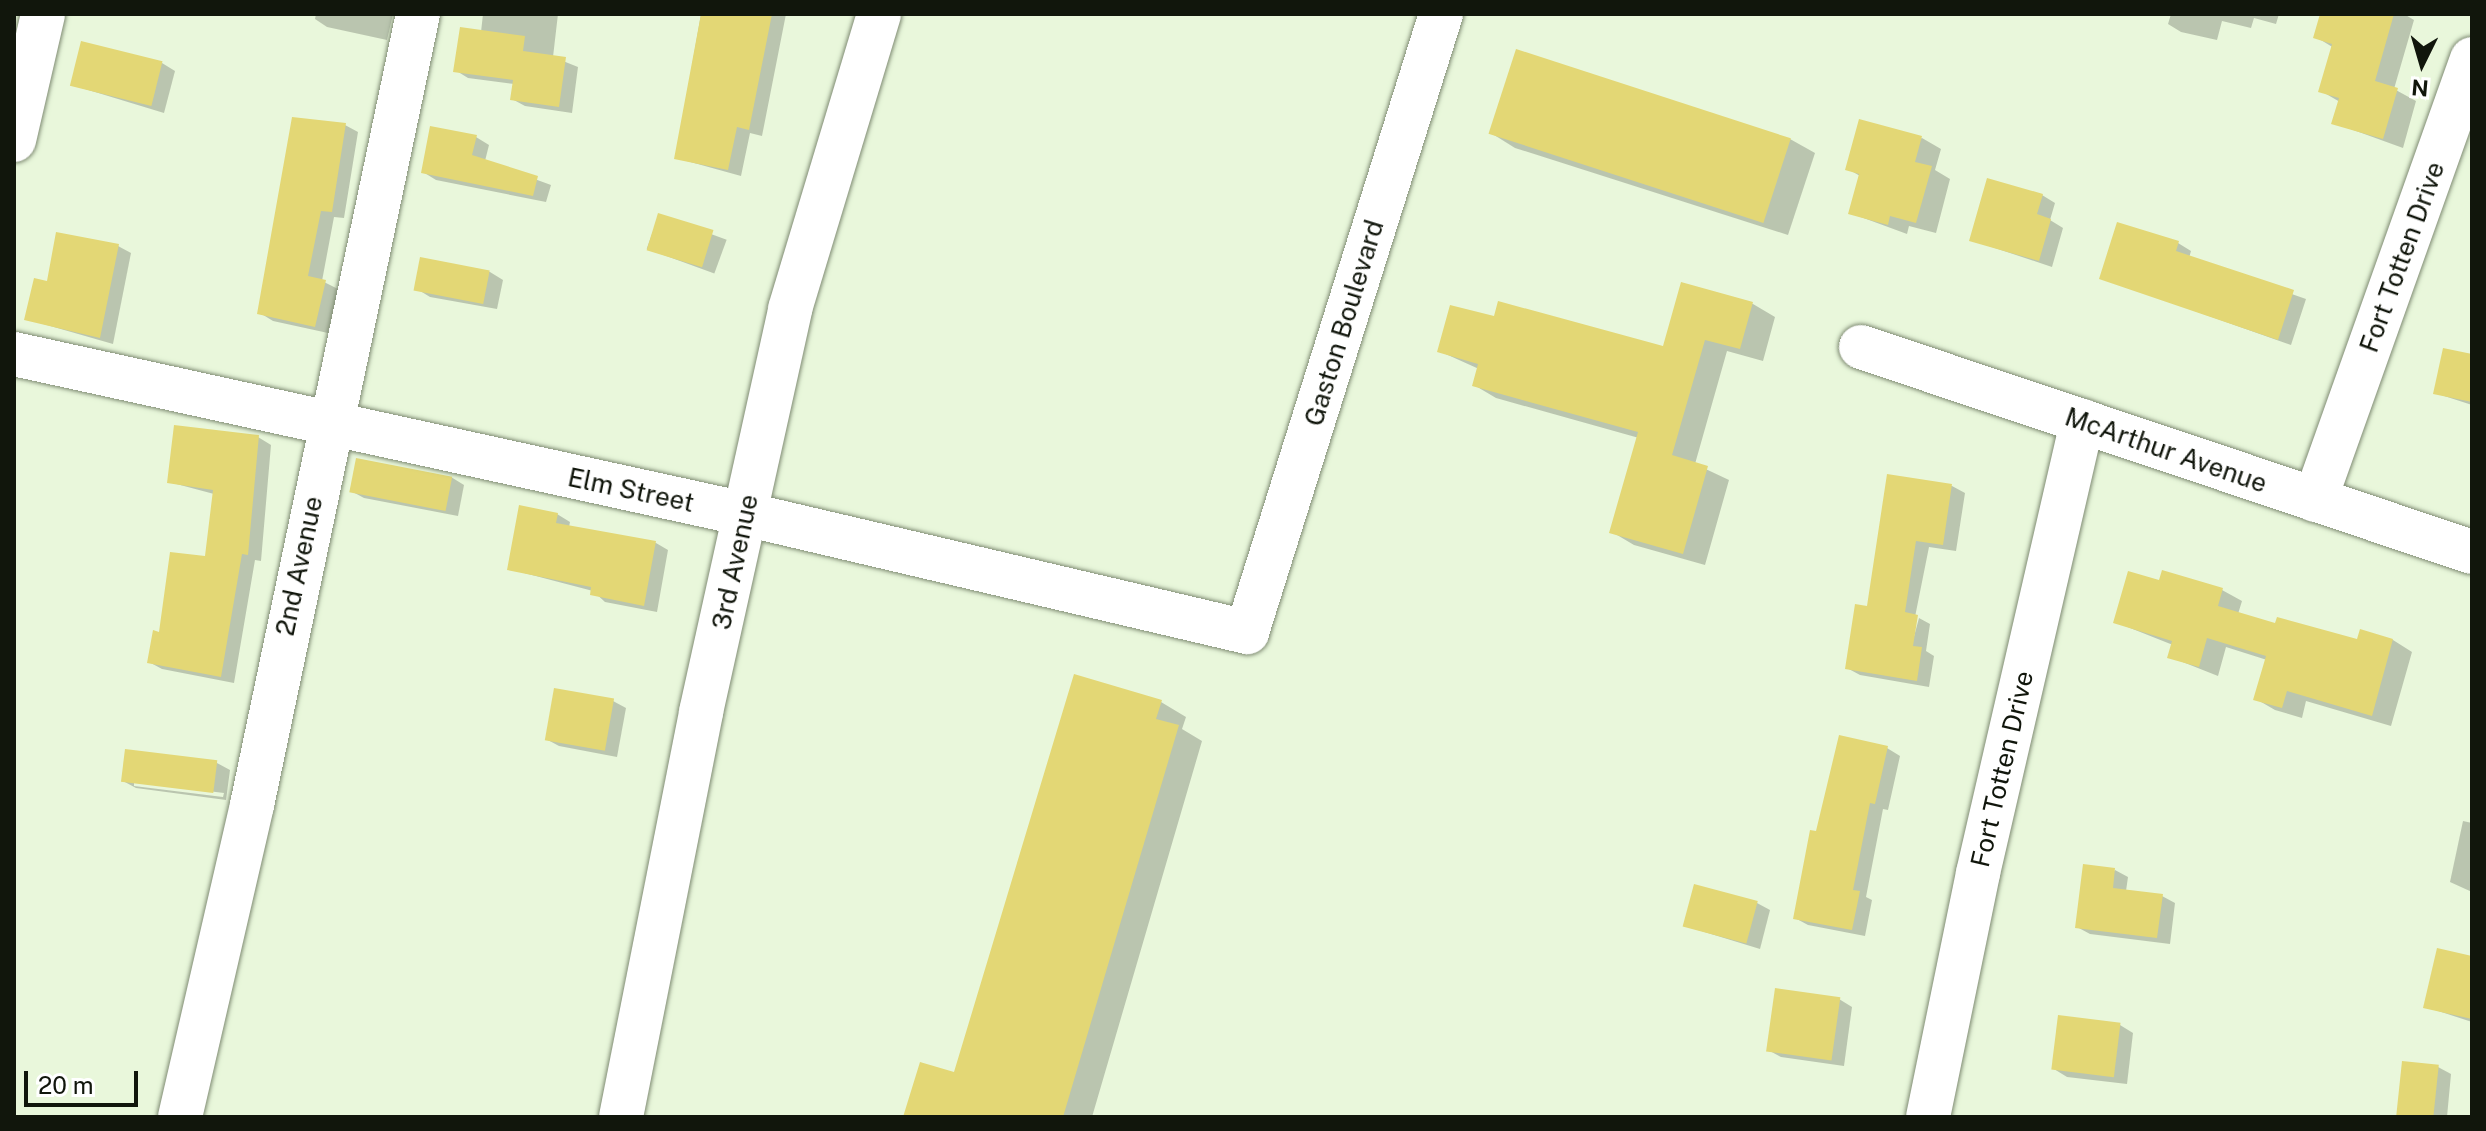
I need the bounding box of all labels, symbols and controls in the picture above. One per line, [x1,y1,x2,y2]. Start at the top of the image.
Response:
north arrow [2382,24,2462,104]
text: N [2410,74,2430,102]
street label: Fort Totten Drive [2353,157,2451,357]
street label: Gaston Boulevard [1298,216,1390,430]
street label: McArthur Avenue [2061,401,2271,499]
street label: Elm Street [565,461,697,519]
street label: 3rd Avenue [705,492,765,632]
street label: 2nd Avenue [269,493,329,639]
street label: Fort Totten Drive [1964,668,2040,870]
scale bar [28,1055,142,1105]
text: 20 m [38,1071,94,1099]

